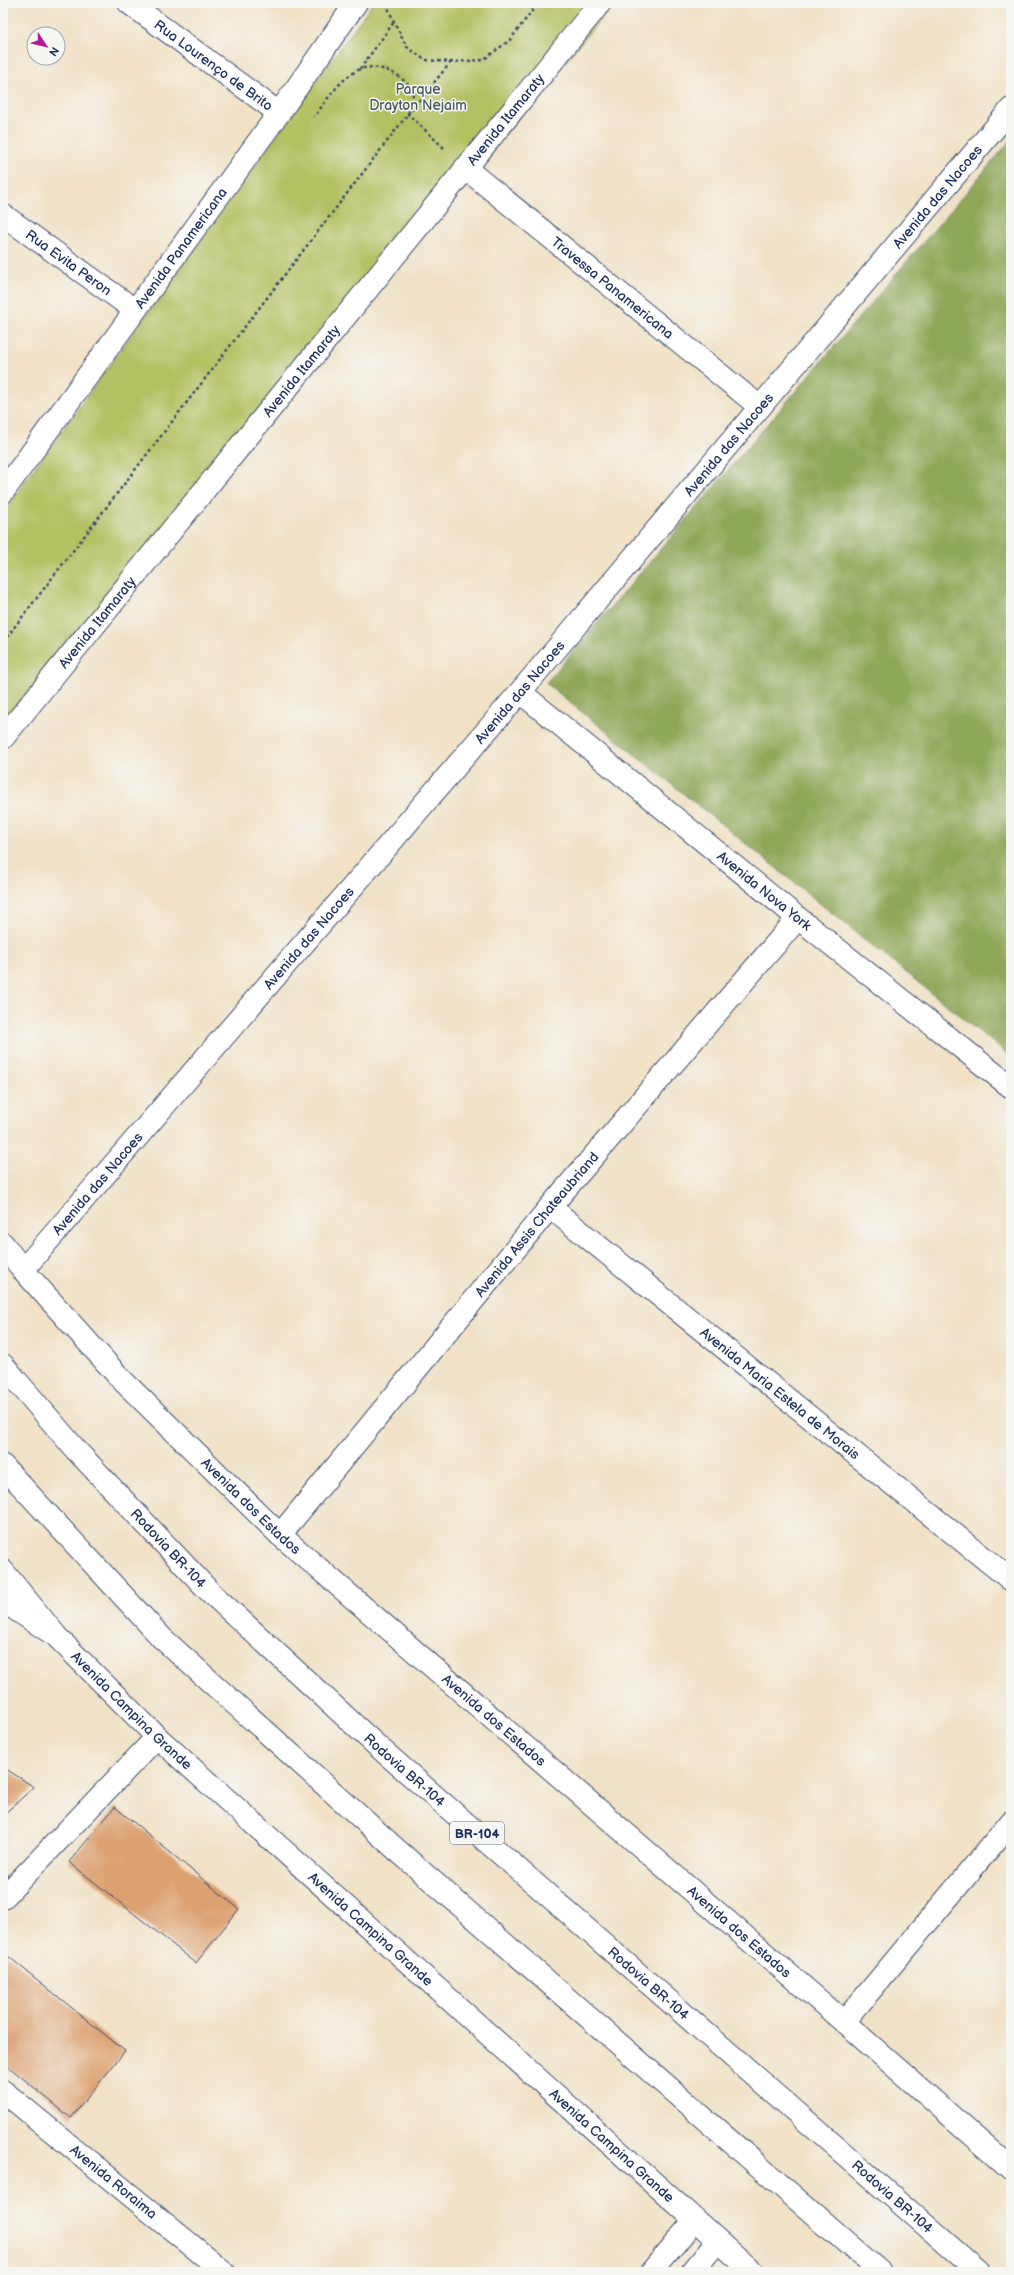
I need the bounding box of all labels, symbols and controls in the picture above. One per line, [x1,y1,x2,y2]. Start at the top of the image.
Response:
street label: Rua Lourenço de Brito [151,16,276,115]
north arrow [26,26,66,66]
text: N [46,44,61,59]
street label: Avenida Itamaraty [464,70,549,169]
park label: Parque Drayton Nejaim [369,81,467,114]
street label: Avenida das Nacoes [889,142,986,252]
street label: Avenida Panamericana [131,184,231,312]
street label: Rua Evita Peron [22,226,115,299]
street label: Travessa Panamericana [548,233,677,343]
street label: Avenida Itamaraty [259,321,344,420]
street label: Avenida das Nacoes [681,390,777,500]
street label: Avenida Itamaraty [55,573,140,672]
street label: Avenida das Nacoes [471,637,569,747]
street label: Avenida Nova York [713,848,815,935]
street label: Avenida das Nacoes [260,883,358,993]
street label: Avenida das Nacoes [49,1129,147,1239]
street label: Avenida Assis Chateaubriand [472,1149,602,1300]
street label: Avenida Maria Estela de Morais [697,1324,863,1463]
street label: Avenida dos Estados [197,1454,304,1558]
street label: Rodovia BR-104 [127,1505,210,1592]
street label: Avenida Campina Grande [67,1648,195,1773]
street label: Avenida dos Estados [438,1671,549,1770]
street label: Rodovia BR-104 [360,1730,449,1811]
road number: BR-104 [450,1822,504,1844]
street label: Avenida Campina Grande [305,1869,436,1990]
street label: Avenida dos Estados [684,1883,794,1981]
street label: Rodovia BR-104 [604,1943,693,2024]
street label: Avenida Campina Grande [546,2085,678,2206]
street label: Avenida Roraima [66,2141,160,2223]
street label: Rodovia BR-104 [848,2157,937,2237]

